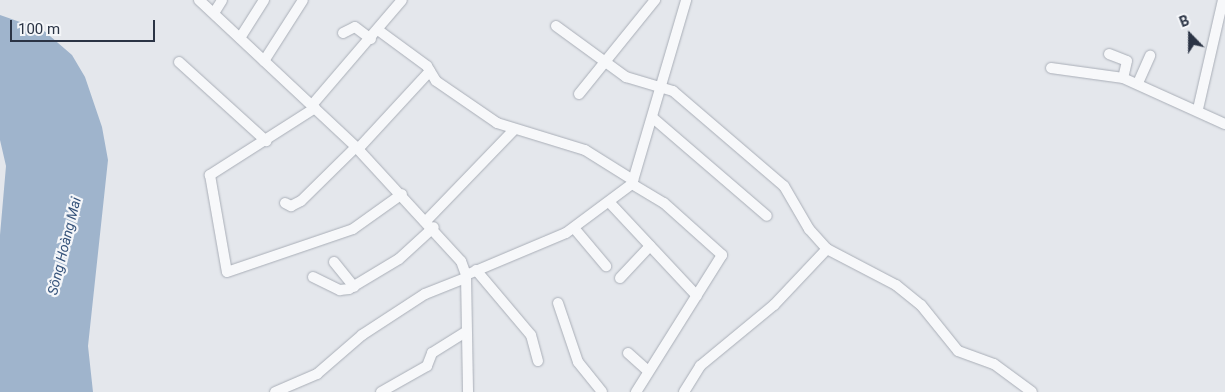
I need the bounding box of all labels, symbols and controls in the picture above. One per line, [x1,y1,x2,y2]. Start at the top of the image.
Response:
scale bar [12,10,158,42]
north arrow [1165,10,1215,60]
text: B [1177,12,1192,30]
text: 100 m [18,20,60,38]
water label: Sông Hoàng Mai [44,195,84,297]

